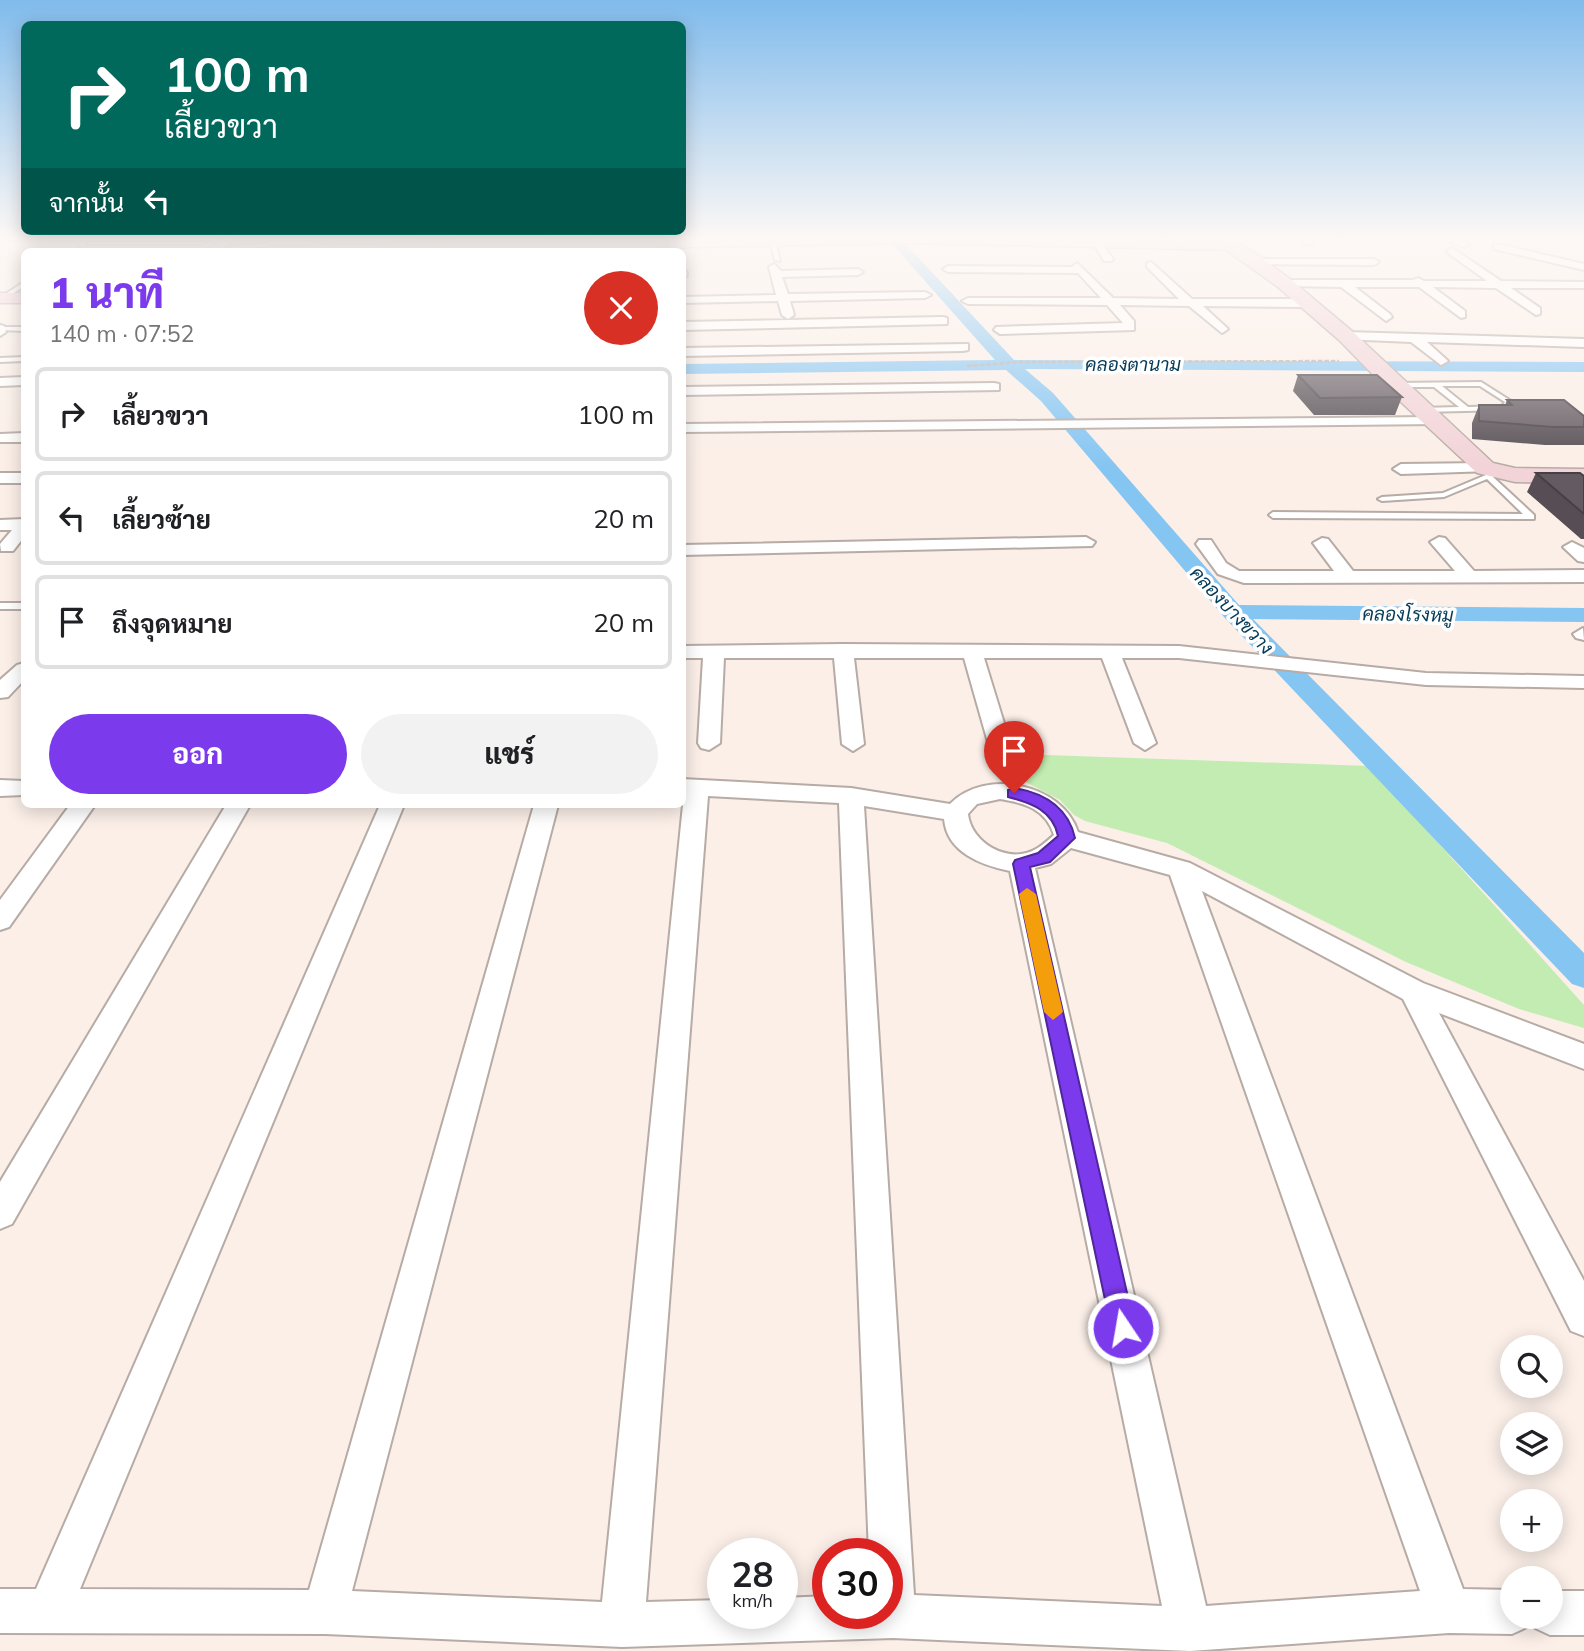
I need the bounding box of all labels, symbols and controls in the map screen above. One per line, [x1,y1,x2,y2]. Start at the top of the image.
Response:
text: 100 m [164,43,310,104]
icon: right [49,49,140,140]
text: เลี้ยวขวา [164,106,278,146]
icon: left [138,182,176,220]
text: จากนั้น [49,186,124,219]
text: 1 นาที [49,266,164,319]
button: close [584,271,658,345]
text: 140 m · 07:52 [49,319,194,348]
water label: คลองตานาม [1085,352,1181,376]
icon: right [53,395,91,433]
text: 100 m [578,398,654,431]
text: เลี้ยวขวา [112,399,209,432]
icon: left [53,499,91,537]
text: 20 m [593,502,654,535]
text: เลี้ยวซ้าย [112,503,211,536]
water label: คลองบางขวาง [1185,561,1279,659]
water label: คลองโรงหมู [1362,601,1454,629]
icon: arrive [53,603,91,641]
text: 20 m [593,606,654,639]
text: ถึงจุดหมาย [112,607,233,640]
button: ออก [49,714,347,794]
button: แชร์ [361,714,658,794]
pin [984,721,1044,793]
icon: arrive [995,732,1033,770]
position arrow [1086,1291,1160,1365]
map controls [1500,1335,1563,1629]
button: search [1500,1335,1563,1398]
button: layers [1500,1412,1563,1475]
button: + [1500,1489,1563,1552]
speed limit sign: 30 [812,1538,903,1629]
text: 28 [731,1552,774,1596]
button: − [1500,1566,1563,1629]
text: km/h [732,1589,773,1612]

